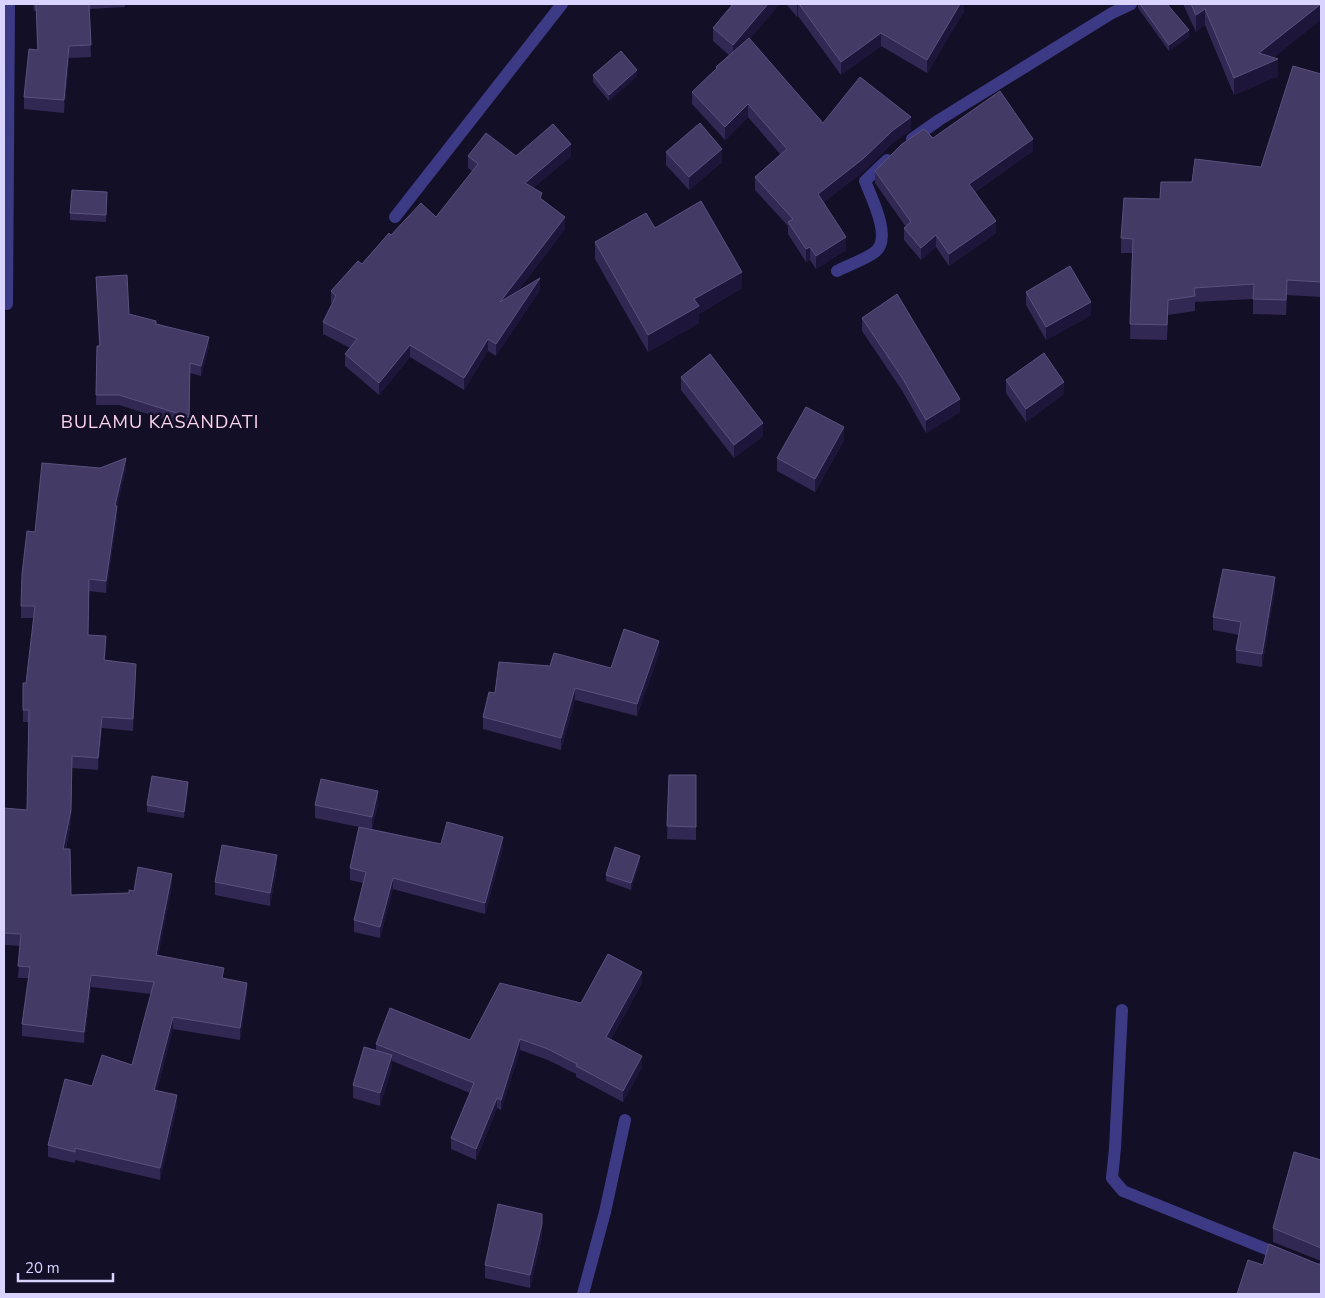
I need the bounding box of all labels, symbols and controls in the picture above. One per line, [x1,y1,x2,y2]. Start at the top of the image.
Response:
district label: BULAMU KASANDATI [61,410,259,434]
scale bar [18,1250,112,1282]
text: 20 m [25,1258,60,1278]

